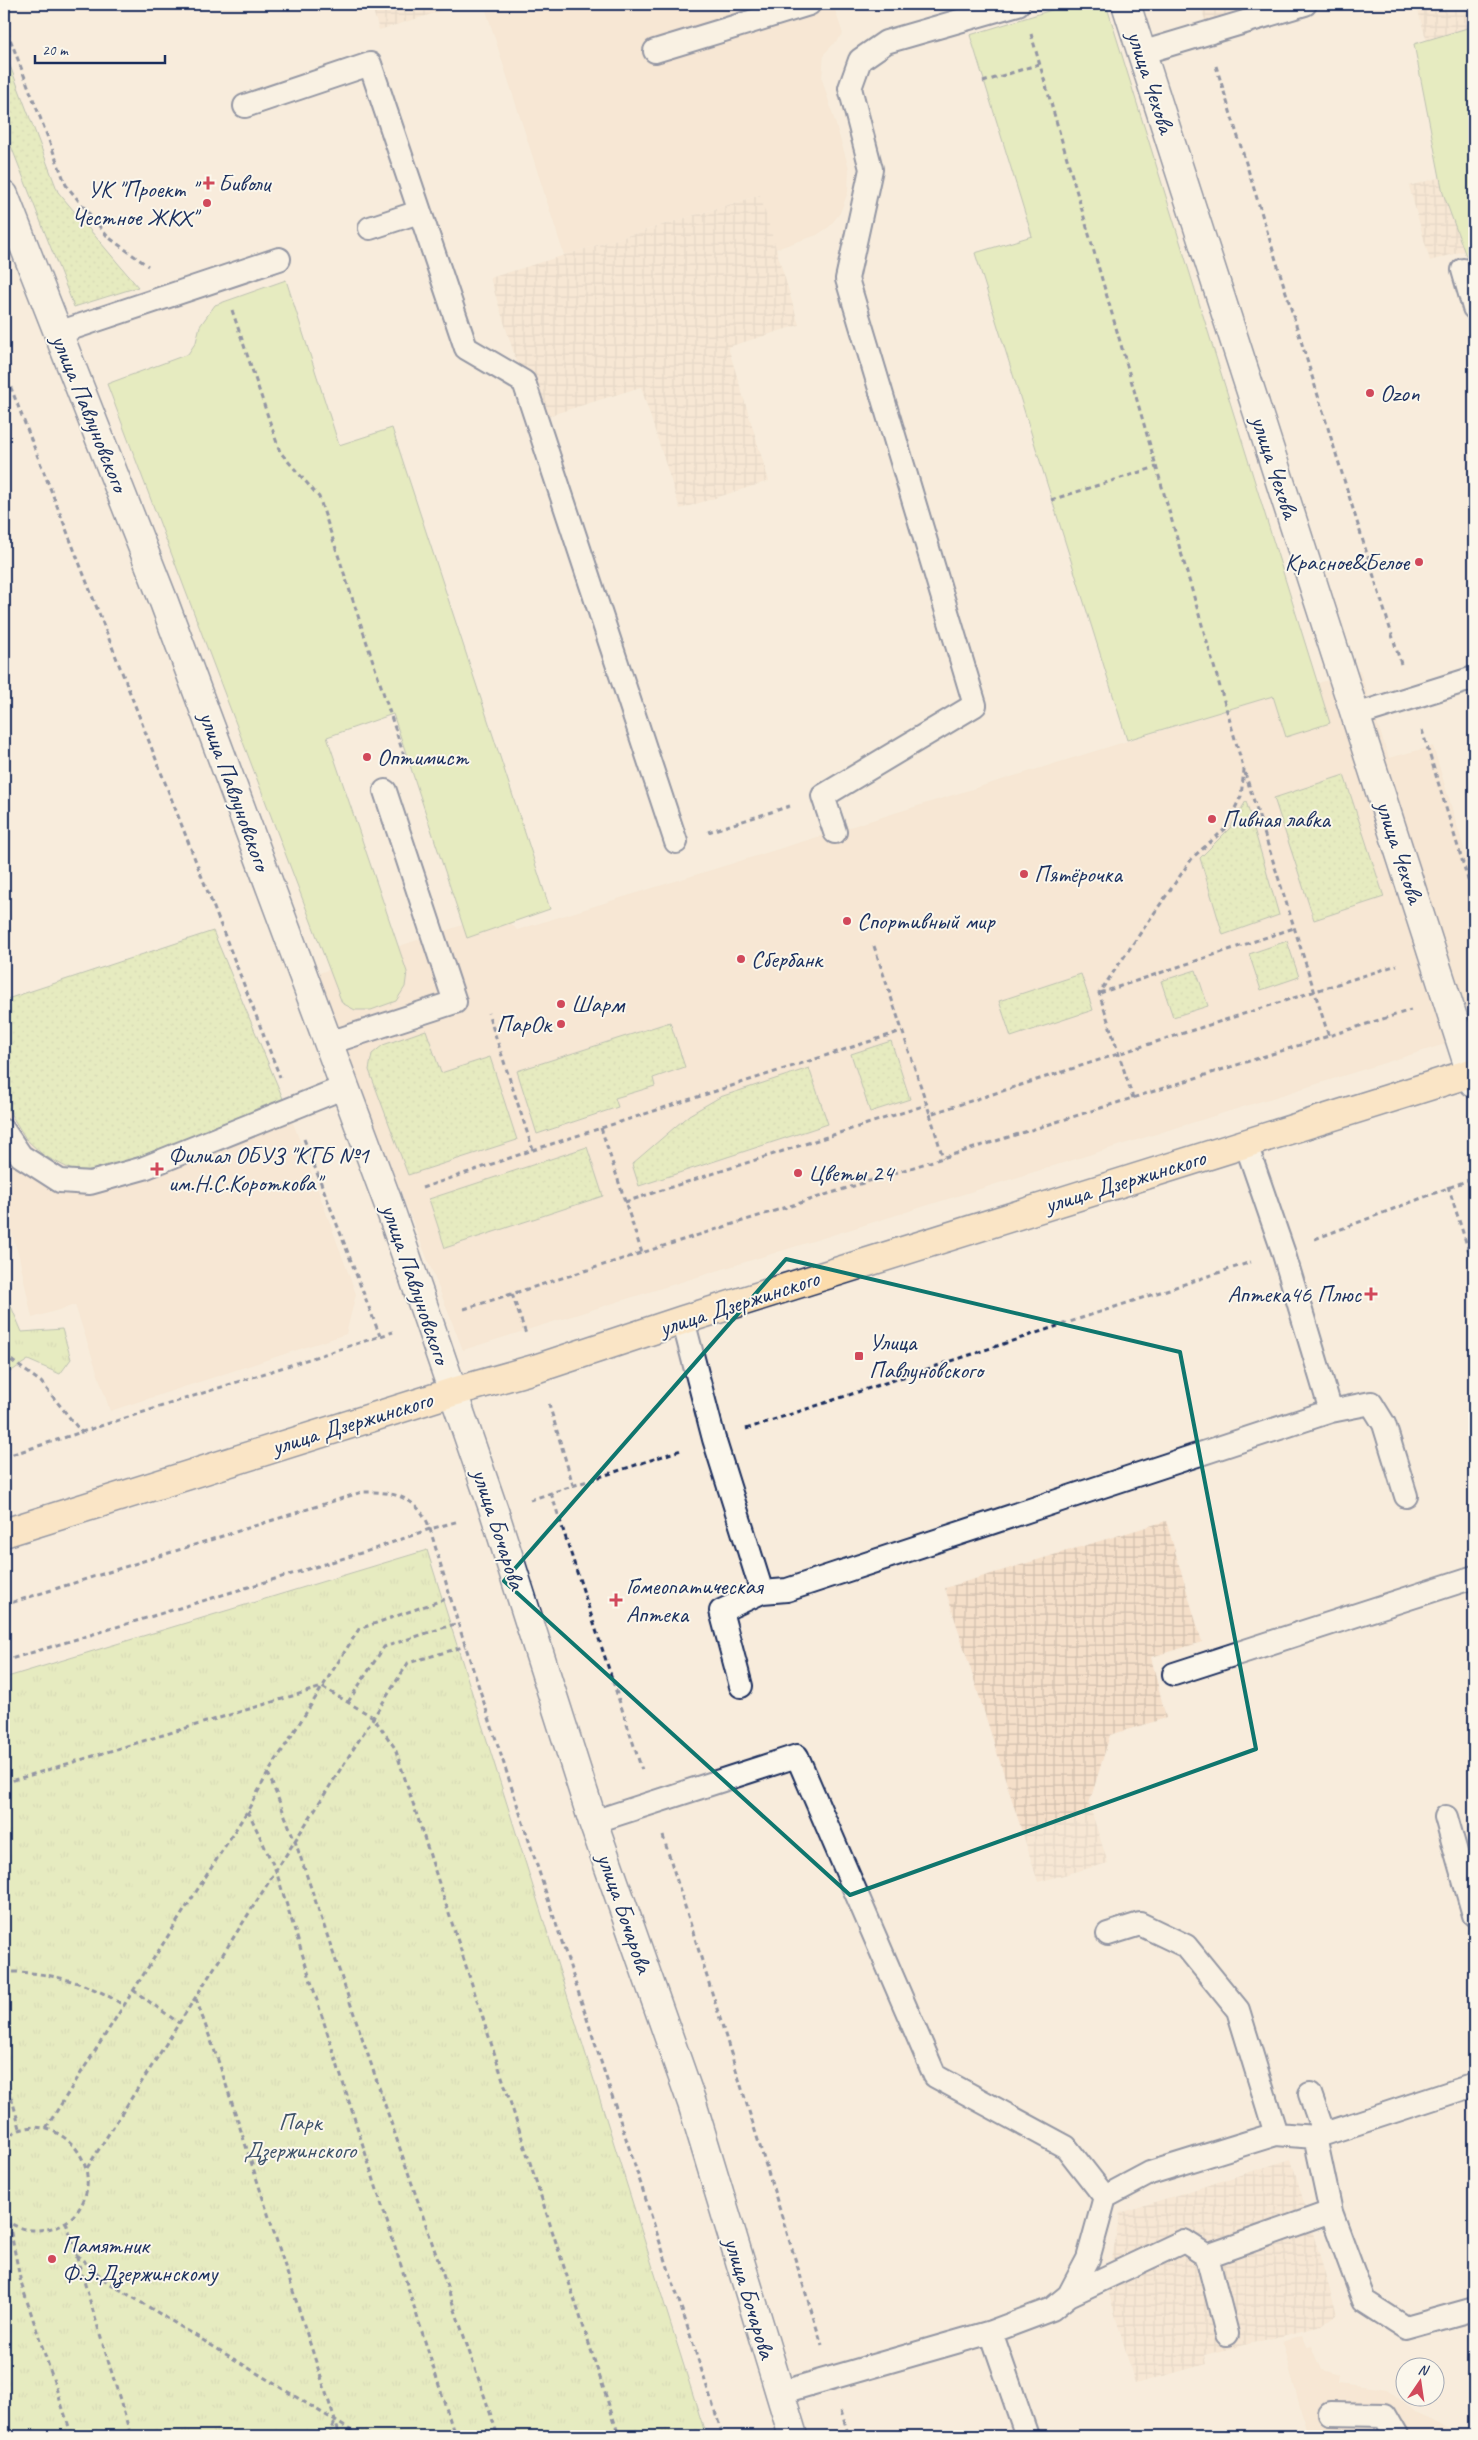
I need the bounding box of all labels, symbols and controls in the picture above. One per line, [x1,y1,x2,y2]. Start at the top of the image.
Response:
street label: улица Чехова [1120,25,1182,139]
scale bar [35,32,165,64]
text: 20 m [42,41,69,60]
place label: Биволи [218,168,272,198]
place label: УК "Проект " Честное ЖКХ" [71,174,202,232]
marker: Биволи [202,177,214,189]
marker: УК "Проект " Честное ЖКХ" [201,197,213,209]
street label: улица Павлуновского [44,328,136,498]
place label: Ozon [1380,378,1420,408]
marker: Ozon [1364,387,1376,399]
street label: улица Чехова [1244,410,1306,524]
place label: Красное&Белое [1285,547,1411,577]
marker: Красное&Белое [1413,556,1425,568]
street label: улица Павлуновского [192,706,278,877]
place label: Оптимист [377,742,470,772]
marker: Оптимист [361,751,373,763]
street label: улица Чехова [1369,795,1431,909]
place label: Пивная лавка [1222,804,1331,834]
marker: Пивная лавка [1206,813,1218,825]
place label: Пятёрочка [1034,859,1123,889]
marker: Пятёрочка [1018,868,1030,880]
place label: Спортивный мир [857,906,996,936]
marker: Спортивный мир [841,915,853,927]
place label: Сбербанк [751,944,824,974]
marker: Сбербанк [735,953,747,965]
place label: Шарм [571,989,626,1019]
marker: Шарм [555,998,567,1010]
place label: ПарОк [496,1009,553,1039]
marker: ПарОк [555,1018,567,1030]
place label: Филиал ОБУЗ "КГБ №1 им.Н.С.Короткова" [168,1140,370,1198]
street label: улица Дзержинского [1039,1142,1210,1220]
place label: Цветы 24 [808,1158,895,1188]
marker: Филиал ОБУЗ "КГБ №1 им.Н.С.Короткова" [150,1162,164,1176]
marker: Цветы 24 [792,1167,804,1179]
street label: улица Павлуновского [374,1198,458,1370]
street label: улица Дзержинского [653,1263,824,1344]
place label: Аптека46 Плюс [1227,1279,1363,1309]
marker: Аптека46 Плюс [1365,1288,1377,1300]
place label: Улица Павлуновского [869,1327,986,1385]
marker: Улица Павлуновского [853,1350,865,1362]
street label: улица Дзержинского [266,1384,437,1462]
street label: улица Бочарова [465,1463,533,1594]
place label: Гомеопатическая Аптека [626,1571,764,1629]
marker: Гомеопатическая Аптека [610,1594,622,1606]
street label: улица Бочарова [590,1847,660,1978]
park label: Парк Дзержинского [244,2107,358,2166]
place label: Памятник Ф.Э.Дзержинскому [62,2230,219,2289]
street label: улица Бочарова [717,2232,783,2364]
marker: Памятник Ф.Э.Дзержинскому [46,2253,58,2265]
north arrow [1396,2358,1446,2408]
text: N [1417,2361,1431,2380]

